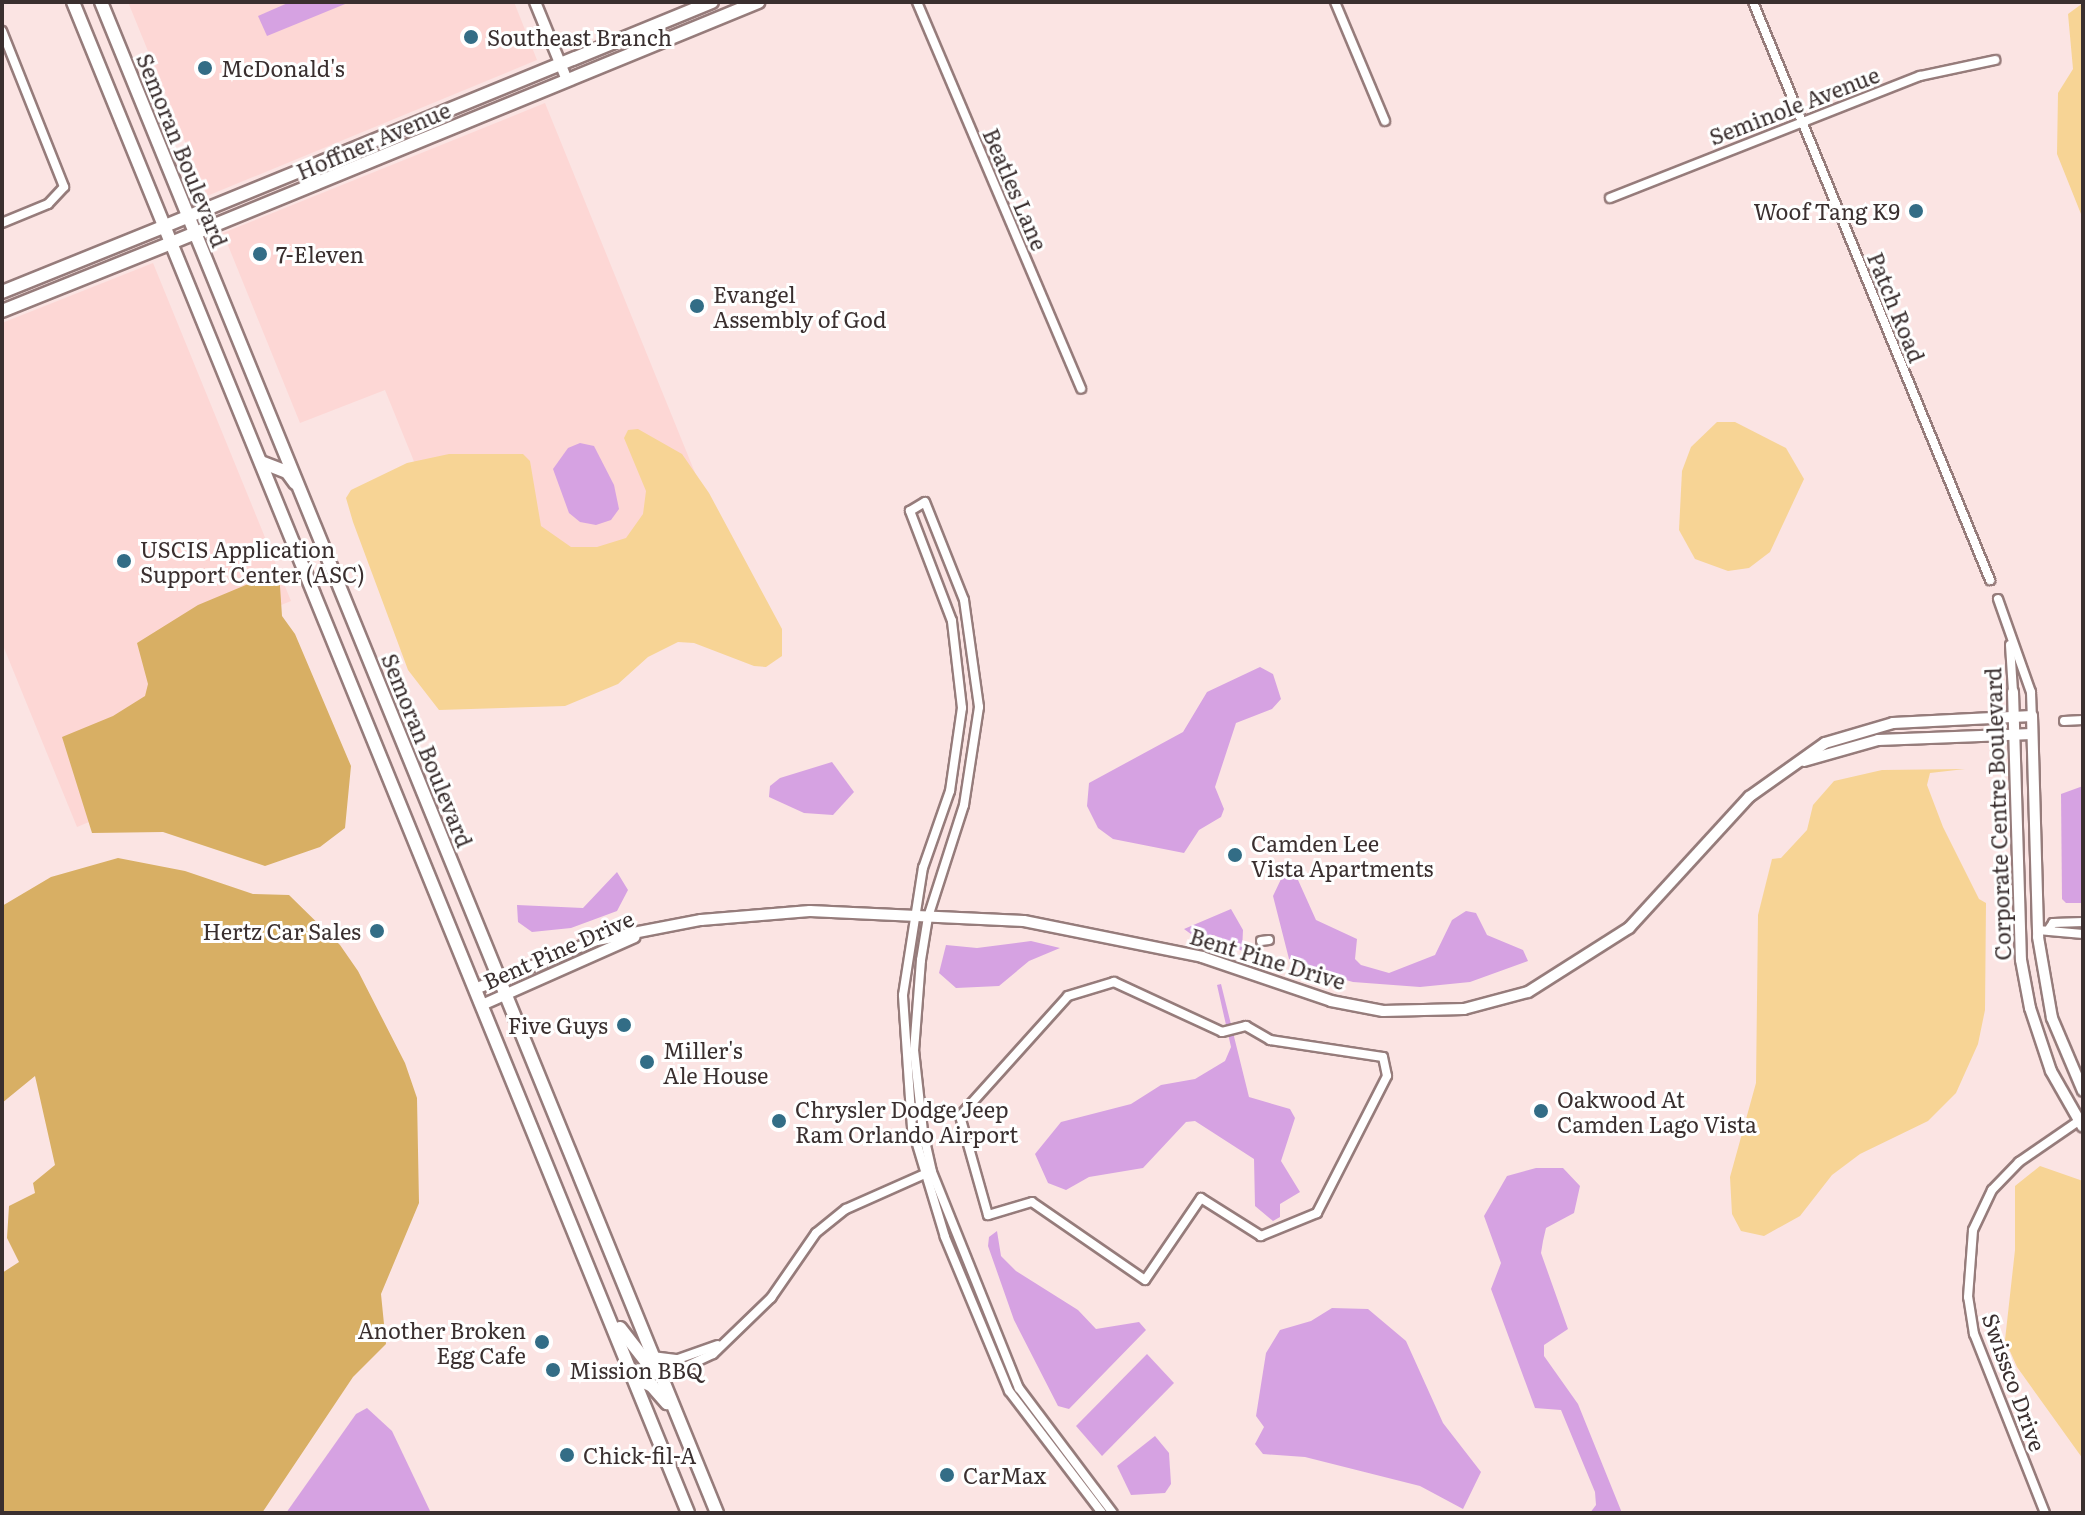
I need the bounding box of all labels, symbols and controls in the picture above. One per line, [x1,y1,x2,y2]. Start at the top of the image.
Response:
place label: Southeast Branch [487,24,672,50]
marker: Southeast Branch [462,28,480,46]
street label: Semoran Boulevard [132,49,234,251]
place label: McDonald's [221,55,345,81]
marker: McDonald's [196,59,214,77]
street label: Seminole Avenue [1705,60,1883,150]
street label: Hoffner Avenue [292,96,454,184]
street label: Beatles Lane [978,124,1054,254]
place label: Woof Tang K9 [1754,198,1900,224]
marker: Woof Tang K9 [1907,202,1925,220]
place label: 7-Eleven [276,241,364,267]
marker: 7-Eleven [251,245,269,263]
street label: Patch Road [1863,248,1931,366]
place label: Evangel Assembly of God [713,280,886,332]
marker: Evangel Assembly of God [688,297,706,315]
place label: USCIS Application Support Center (ASC) [140,535,365,586]
marker: USCIS Application Support Center (ASC) [115,552,133,570]
street label: Semoran Boulevard [377,649,479,851]
street label: Corporate Centre Boulevard [1979,667,2015,961]
place label: Camden Lee Vista Apartments [1251,829,1433,880]
marker: Camden Lee Vista Apartments [1226,846,1244,864]
street label: Bent Pine Drive [479,904,637,994]
place label: Hertz Car Sales [203,918,361,944]
marker: Hertz Car Sales [368,922,386,940]
street label: Bent Pine Drive [1187,922,1349,994]
place label: Five Guys [508,1012,608,1038]
marker: Five Guys [615,1016,633,1034]
place label: Miller's Ale House [663,1036,768,1088]
marker: Miller's Ale House [638,1053,656,1071]
place label: Oakwood At Camden Lago Vista [1557,1085,1757,1136]
place label: Chrysler Dodge Jeep Ram Orlando Airport [795,1095,1018,1146]
marker: Oakwood At Camden Lago Vista [1532,1102,1550,1120]
marker: Chrysler Dodge Jeep Ram Orlando Airport [770,1112,788,1130]
street label: Swissco Drive [1978,1309,2052,1455]
place label: Another Broken Egg Cafe [358,1316,526,1368]
marker: Another Broken Egg Cafe [533,1333,551,1351]
place label: Mission BBQ [569,1357,703,1383]
marker: Mission BBQ [544,1361,562,1379]
place label: Chick-fil-A [583,1442,696,1468]
marker: Chick-fil-A [558,1446,576,1464]
place label: CarMax [963,1462,1046,1488]
marker: CarMax [938,1466,956,1484]

